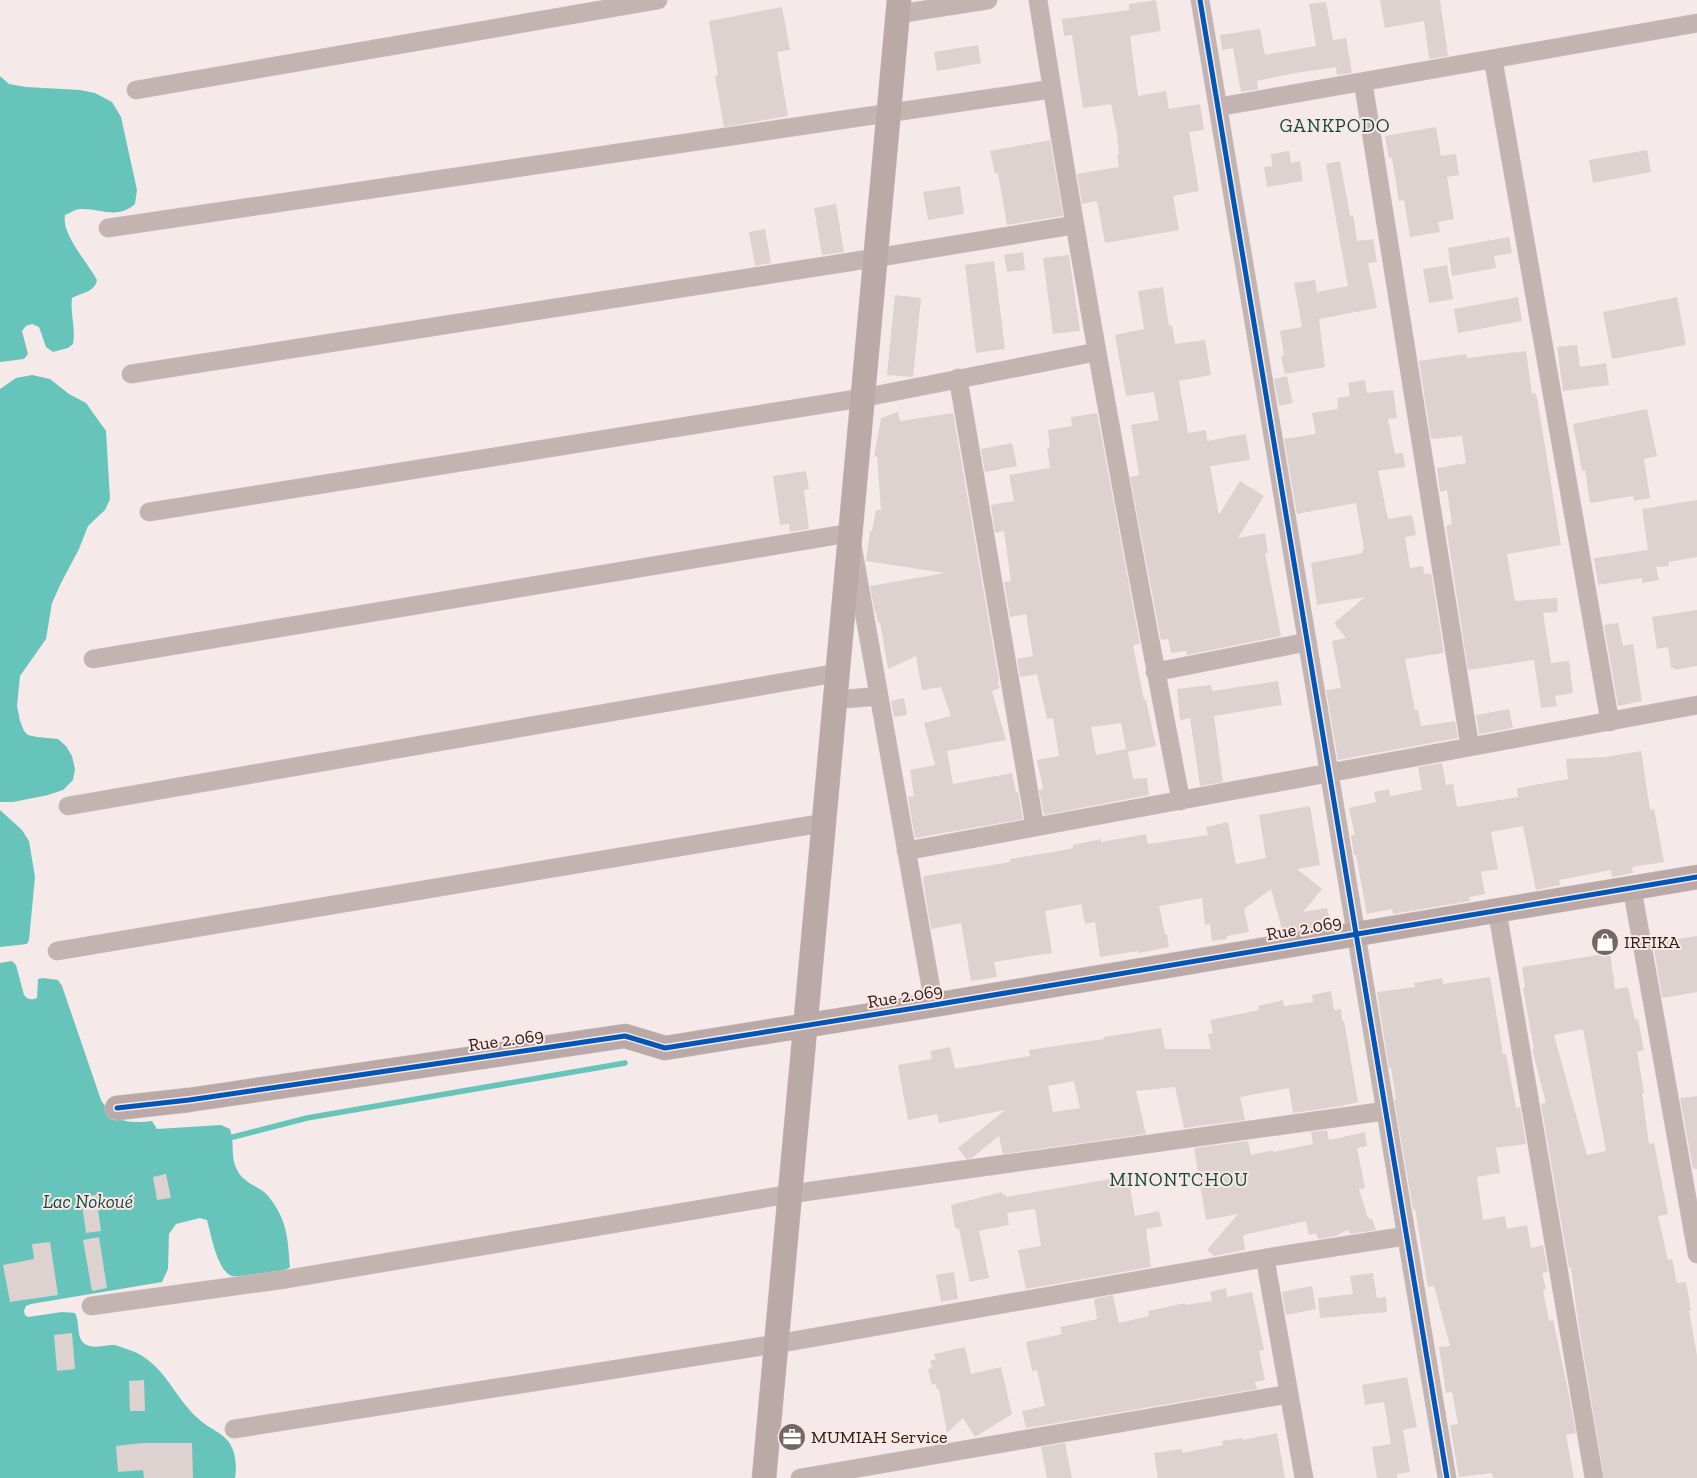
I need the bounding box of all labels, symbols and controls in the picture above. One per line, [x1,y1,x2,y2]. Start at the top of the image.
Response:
district label: GANKPODO [1279,114,1391,137]
street label: Rue 2.069 [1265,911,1343,945]
shop icon: IRFIKA [1590,927,1620,957]
place label: IRFIKA [1624,931,1680,953]
street label: Rue 2.069 [866,979,944,1013]
street label: Rue 2.069 [467,1024,545,1056]
district label: MINONTCHOU [1109,1168,1249,1191]
water label: Lac Nokoué [43,1190,133,1213]
office icon: MUMIAH Service [777,1422,807,1452]
place label: MUMIAH Service [811,1426,947,1448]

